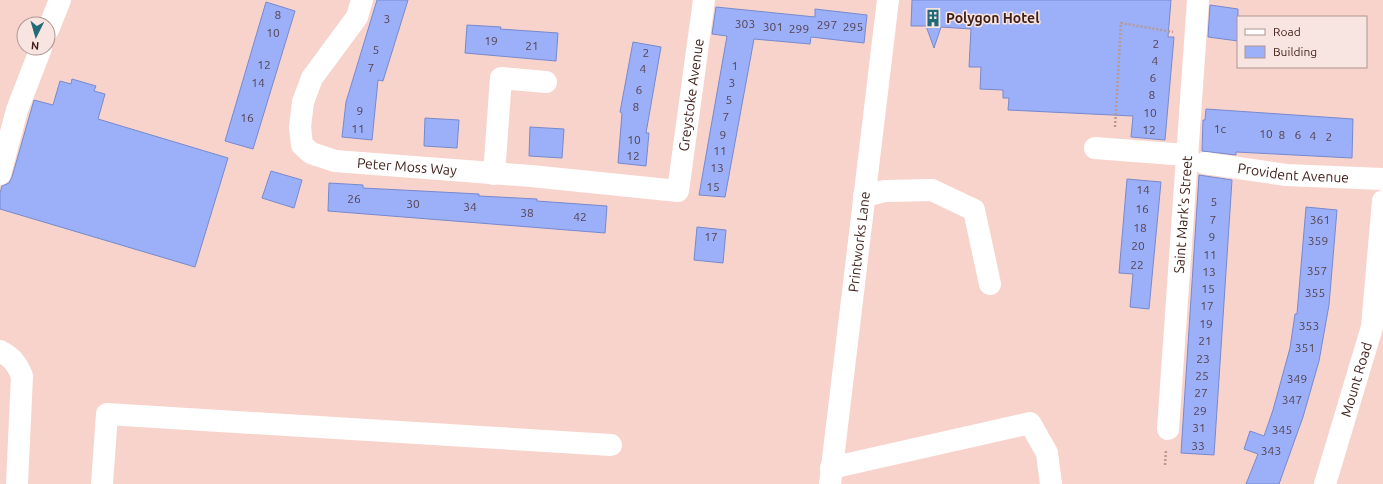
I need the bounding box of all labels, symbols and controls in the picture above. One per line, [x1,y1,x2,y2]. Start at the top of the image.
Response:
house number: 8 [275,8,282,21]
building icon: Polygon Hotel [923,8,943,28]
place label: Polygon Hotel [946,10,1039,26]
house number: 3 [384,12,390,25]
north arrow [16,16,56,56]
legend [1237,16,1367,68]
house number: 303 [735,17,755,30]
house number: 297 [817,18,837,31]
house number: 301 [763,20,783,33]
house number: 295 [843,20,863,33]
house number: 299 [789,22,809,35]
text: Road [1273,25,1301,38]
house number: 10 [266,26,280,39]
house number: 19 [484,34,498,47]
house number: 2 [1153,37,1159,50]
street label: Greystoke Avenue [675,38,707,152]
house number: 21 [525,39,539,52]
text: N [31,40,40,52]
house number: 5 [373,43,379,56]
text: Building [1273,45,1317,58]
house number: 2 [643,46,649,59]
house number: 4 [1152,54,1159,67]
house number: 12 [257,58,271,71]
house number: 1 [732,59,738,72]
house number: 7 [368,61,374,74]
house number: 4 [640,62,647,75]
house number: 6 [1150,71,1157,84]
house number: 14 [251,76,265,89]
house number: 3 [729,76,735,89]
house number: 6 [636,83,643,96]
house number: 8 [1149,88,1156,101]
house number: 5 [726,93,732,106]
house number: 8 [633,100,640,113]
house number: 9 [357,104,363,117]
house number: 10 [1143,106,1157,119]
house number: 7 [723,110,729,123]
house number: 16 [240,111,254,124]
house number: 11 [351,122,365,135]
house number: 1c [1214,122,1227,135]
house number: 12 [1142,123,1156,136]
house number: 10 [1259,127,1273,140]
house number: 9 [720,128,726,141]
house number: 8 [1279,128,1286,141]
house number: 6 [1295,128,1302,141]
house number: 4 [1310,129,1317,142]
house number: 2 [1326,130,1332,143]
house number: 10 [627,133,641,146]
house number: 11 [713,144,727,157]
house number: 12 [626,149,640,162]
street label: Saint Mark's Street [1171,154,1195,274]
street label: Peter Moss Way [357,155,458,178]
street label: Provident Avenue [1236,160,1349,186]
house number: 13 [710,161,724,174]
house number: 15 [706,180,720,193]
house number: 14 [1136,183,1150,196]
street label: Printworks Lane [845,190,873,293]
house number: 26 [347,192,361,205]
house number: 5 [1211,195,1217,208]
house number: 30 [406,197,420,210]
house number: 34 [463,200,477,213]
house number: 16 [1135,202,1149,215]
house number: 38 [520,206,534,219]
house number: 42 [573,210,587,223]
house number: 7 [1210,213,1216,226]
house number: 361 [1310,213,1330,226]
house number: 18 [1133,221,1147,234]
house number: 17 [704,230,718,243]
house number: 9 [1209,230,1215,243]
house number: 359 [1308,234,1328,247]
house number: 20 [1131,239,1145,252]
house number: 11 [1203,248,1217,261]
house number: 22 [1130,258,1144,271]
house number: 357 [1307,264,1327,277]
house number: 13 [1202,265,1216,278]
house number: 15 [1201,282,1215,295]
house number: 355 [1305,286,1325,299]
house number: 17 [1200,299,1214,312]
house number: 19 [1199,317,1213,330]
house number: 353 [1299,319,1319,332]
house number: 21 [1198,334,1212,347]
street label: Mount Road [1337,340,1375,419]
house number: 351 [1295,341,1315,354]
house number: 23 [1196,352,1210,365]
house number: 25 [1195,369,1209,382]
house number: 349 [1287,372,1307,385]
house number: 27 [1194,386,1208,399]
house number: 347 [1282,393,1302,406]
house number: 29 [1193,404,1207,417]
house number: 31 [1192,421,1206,434]
house number: 345 [1272,423,1292,436]
house number: 33 [1191,439,1205,452]
house number: 343 [1261,444,1281,457]

